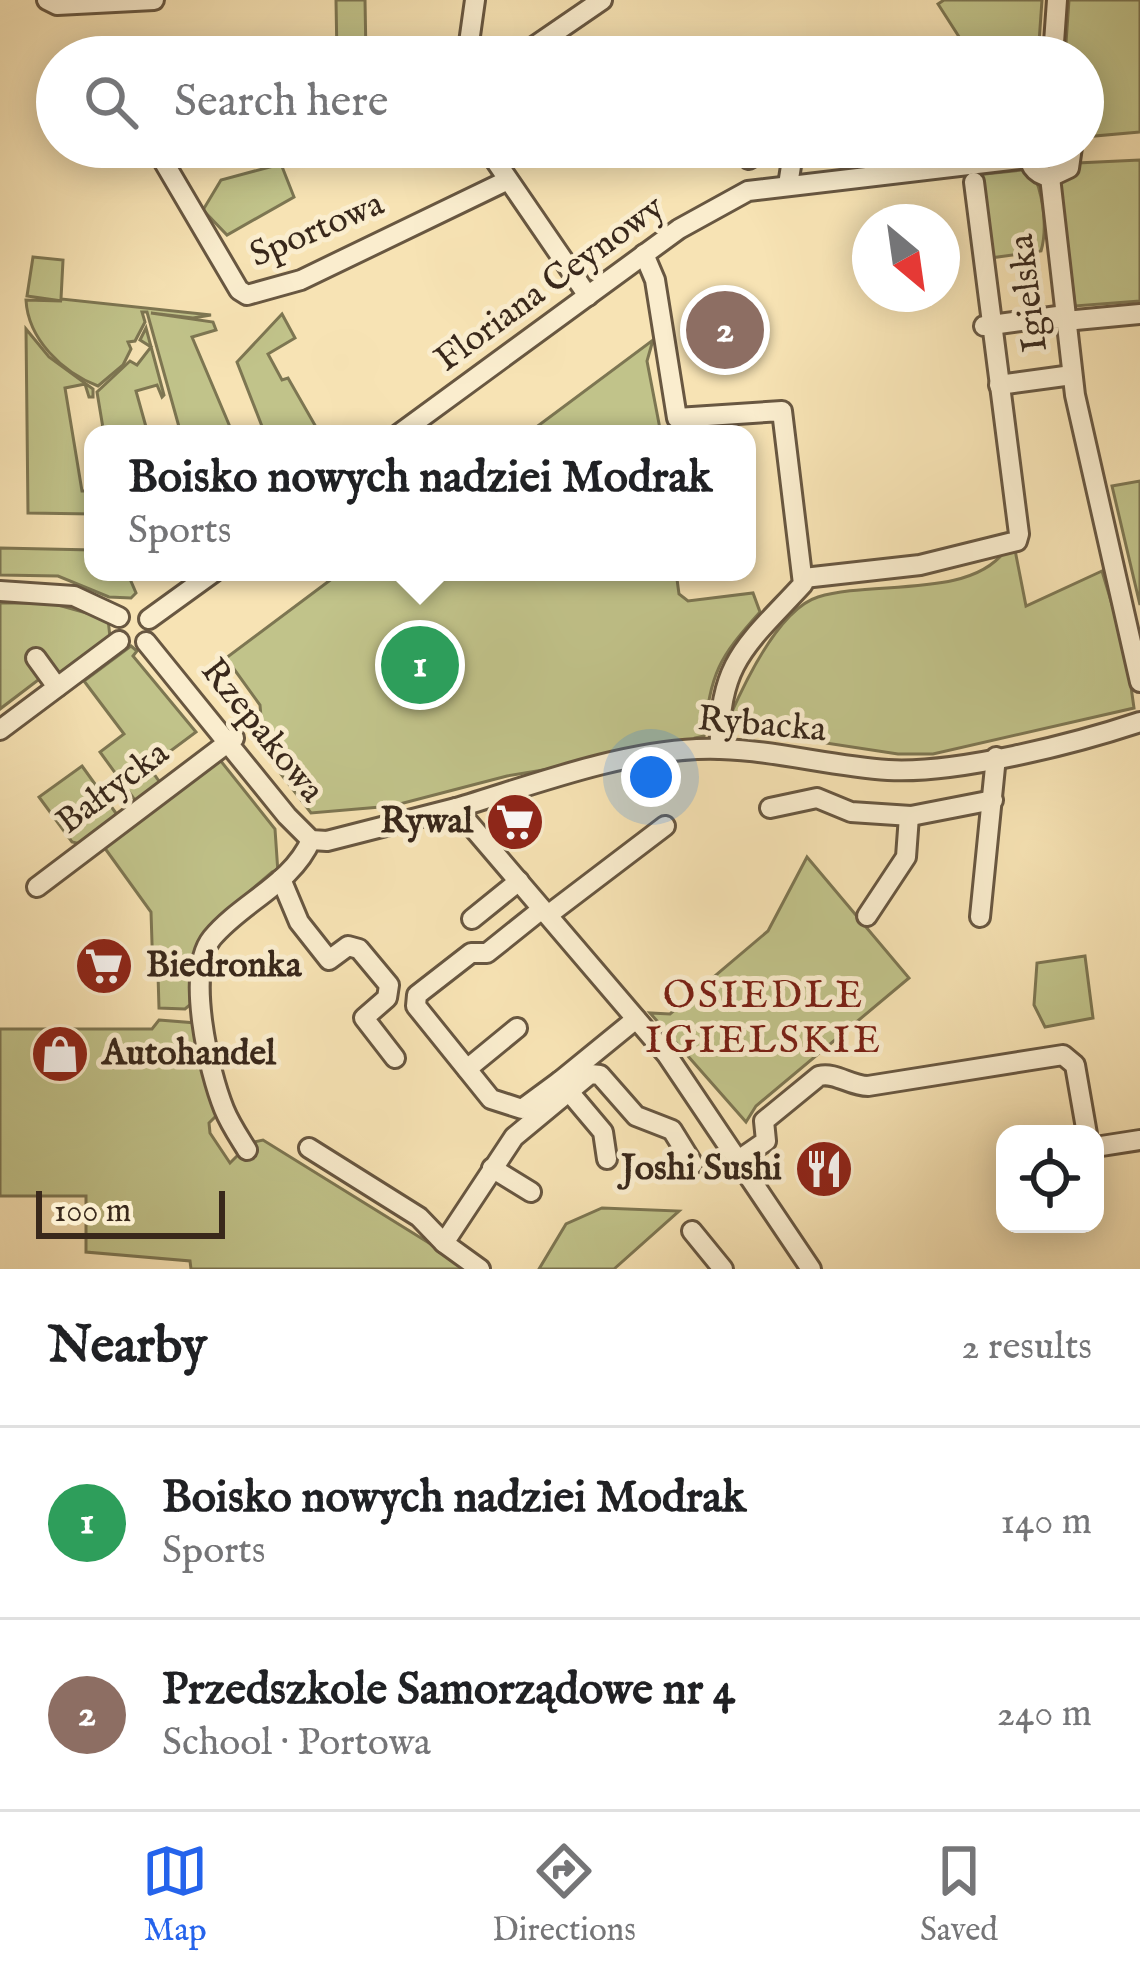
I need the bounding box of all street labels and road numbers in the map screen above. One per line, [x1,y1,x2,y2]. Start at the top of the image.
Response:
street label: Sportowa [243,181,391,279]
street label: Floriana Ceynowy [426,185,674,383]
street label: Igielska [999,231,1059,355]
street label: Rzepakowa [190,649,334,813]
street label: Rybacka [696,696,829,754]
street label: Bałtycka [48,731,179,845]

